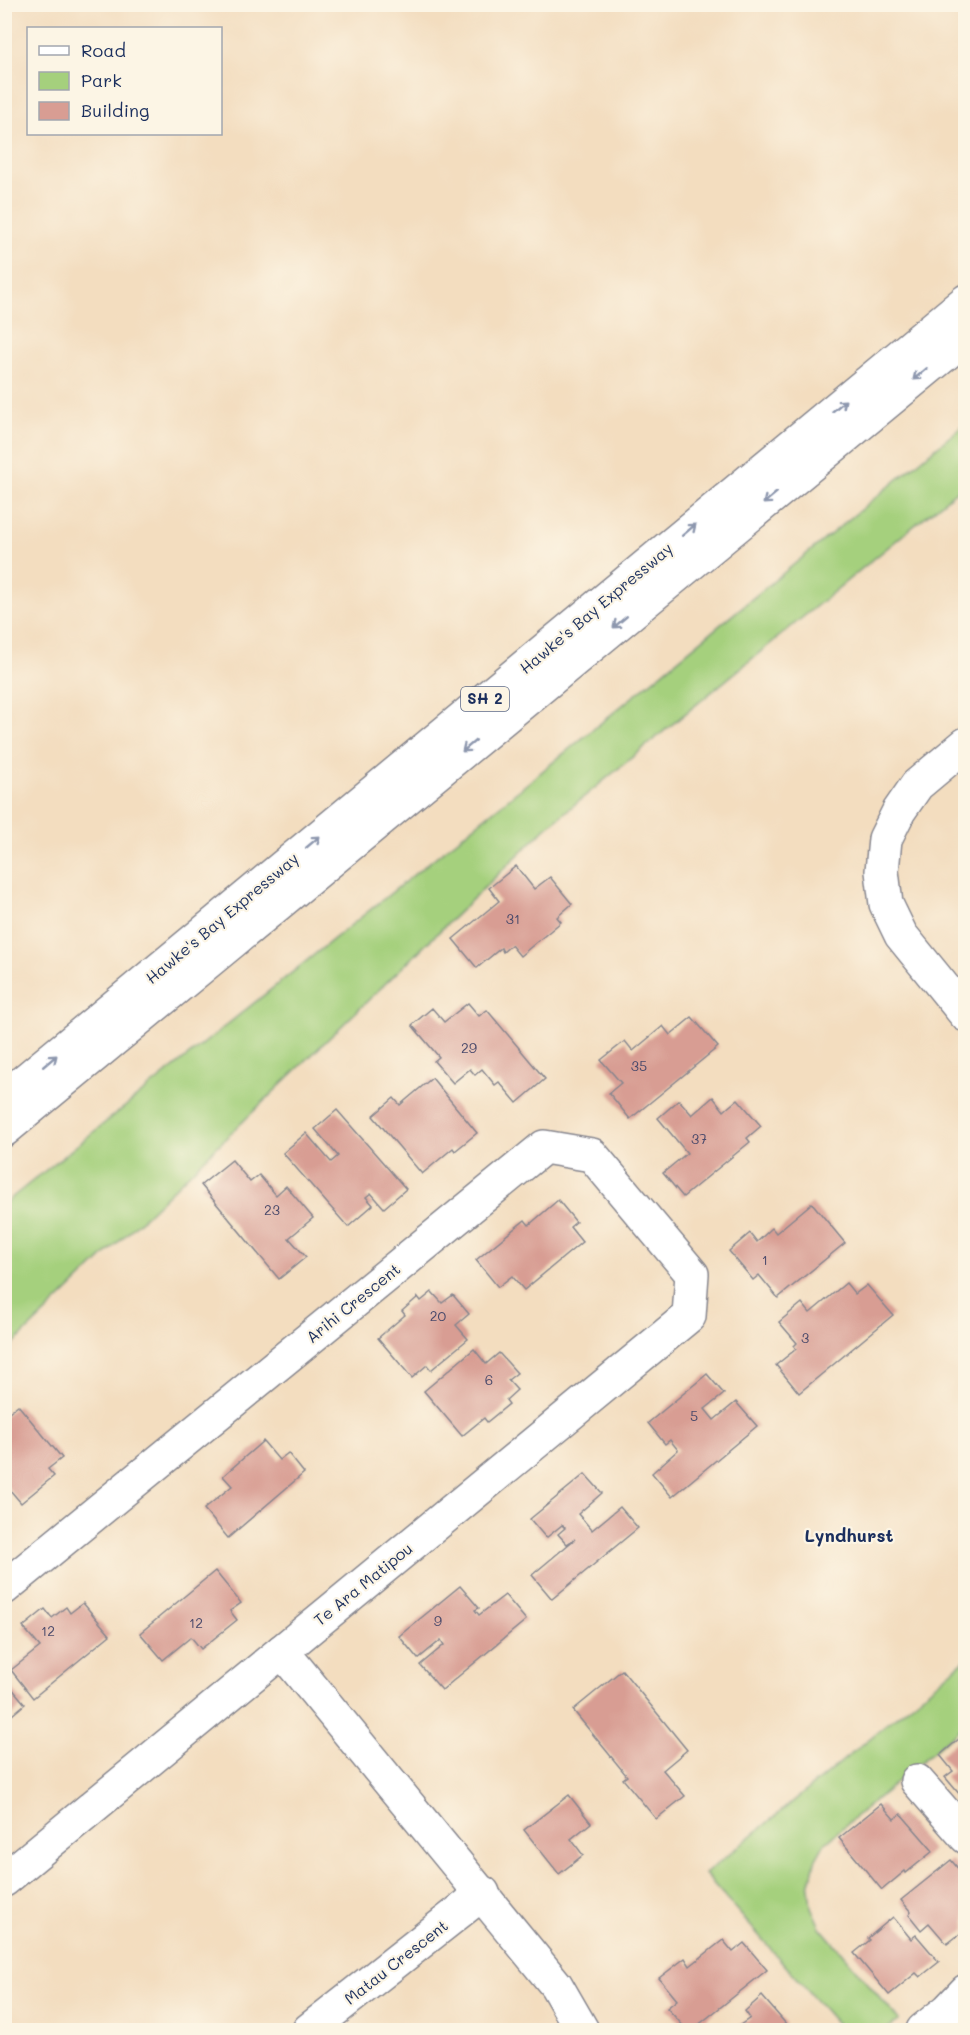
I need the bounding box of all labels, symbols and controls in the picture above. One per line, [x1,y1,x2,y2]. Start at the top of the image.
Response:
legend [27,27,222,135]
text: Road [81,38,126,62]
text: Park [81,68,122,92]
text: Building [81,98,149,122]
one-way arrow [913,367,929,380]
one-way arrow [831,399,847,412]
one-way arrow [763,491,778,505]
one-way arrow [681,523,696,537]
street label: Hawke's Bay Expressway [515,537,677,678]
one-way arrow [612,616,628,629]
road number: SH 2 [461,687,509,711]
one-way arrow [461,740,477,753]
one-way arrow [305,836,321,849]
street label: Hawke's Bay Expressway [141,847,303,988]
house number: 31 [506,909,520,928]
house number: 29 [461,1038,477,1057]
one-way arrow [41,1054,57,1067]
house number: 35 [631,1056,647,1075]
house number: 37 [691,1129,707,1148]
house number: 23 [264,1200,280,1219]
house number: 1 [762,1250,768,1269]
street label: Arihi Crescent [301,1258,404,1347]
house number: 20 [430,1306,447,1325]
house number: 3 [801,1328,809,1347]
house number: 6 [485,1370,493,1389]
house number: 5 [690,1406,698,1425]
district label: Lyndhurst [804,1523,894,1547]
street label: Te Ara Matipou [309,1537,416,1630]
house number: 9 [434,1611,442,1630]
house number: 12 [189,1613,203,1632]
house number: 12 [41,1621,55,1640]
street label: Matau Crescent [340,1915,452,2009]

